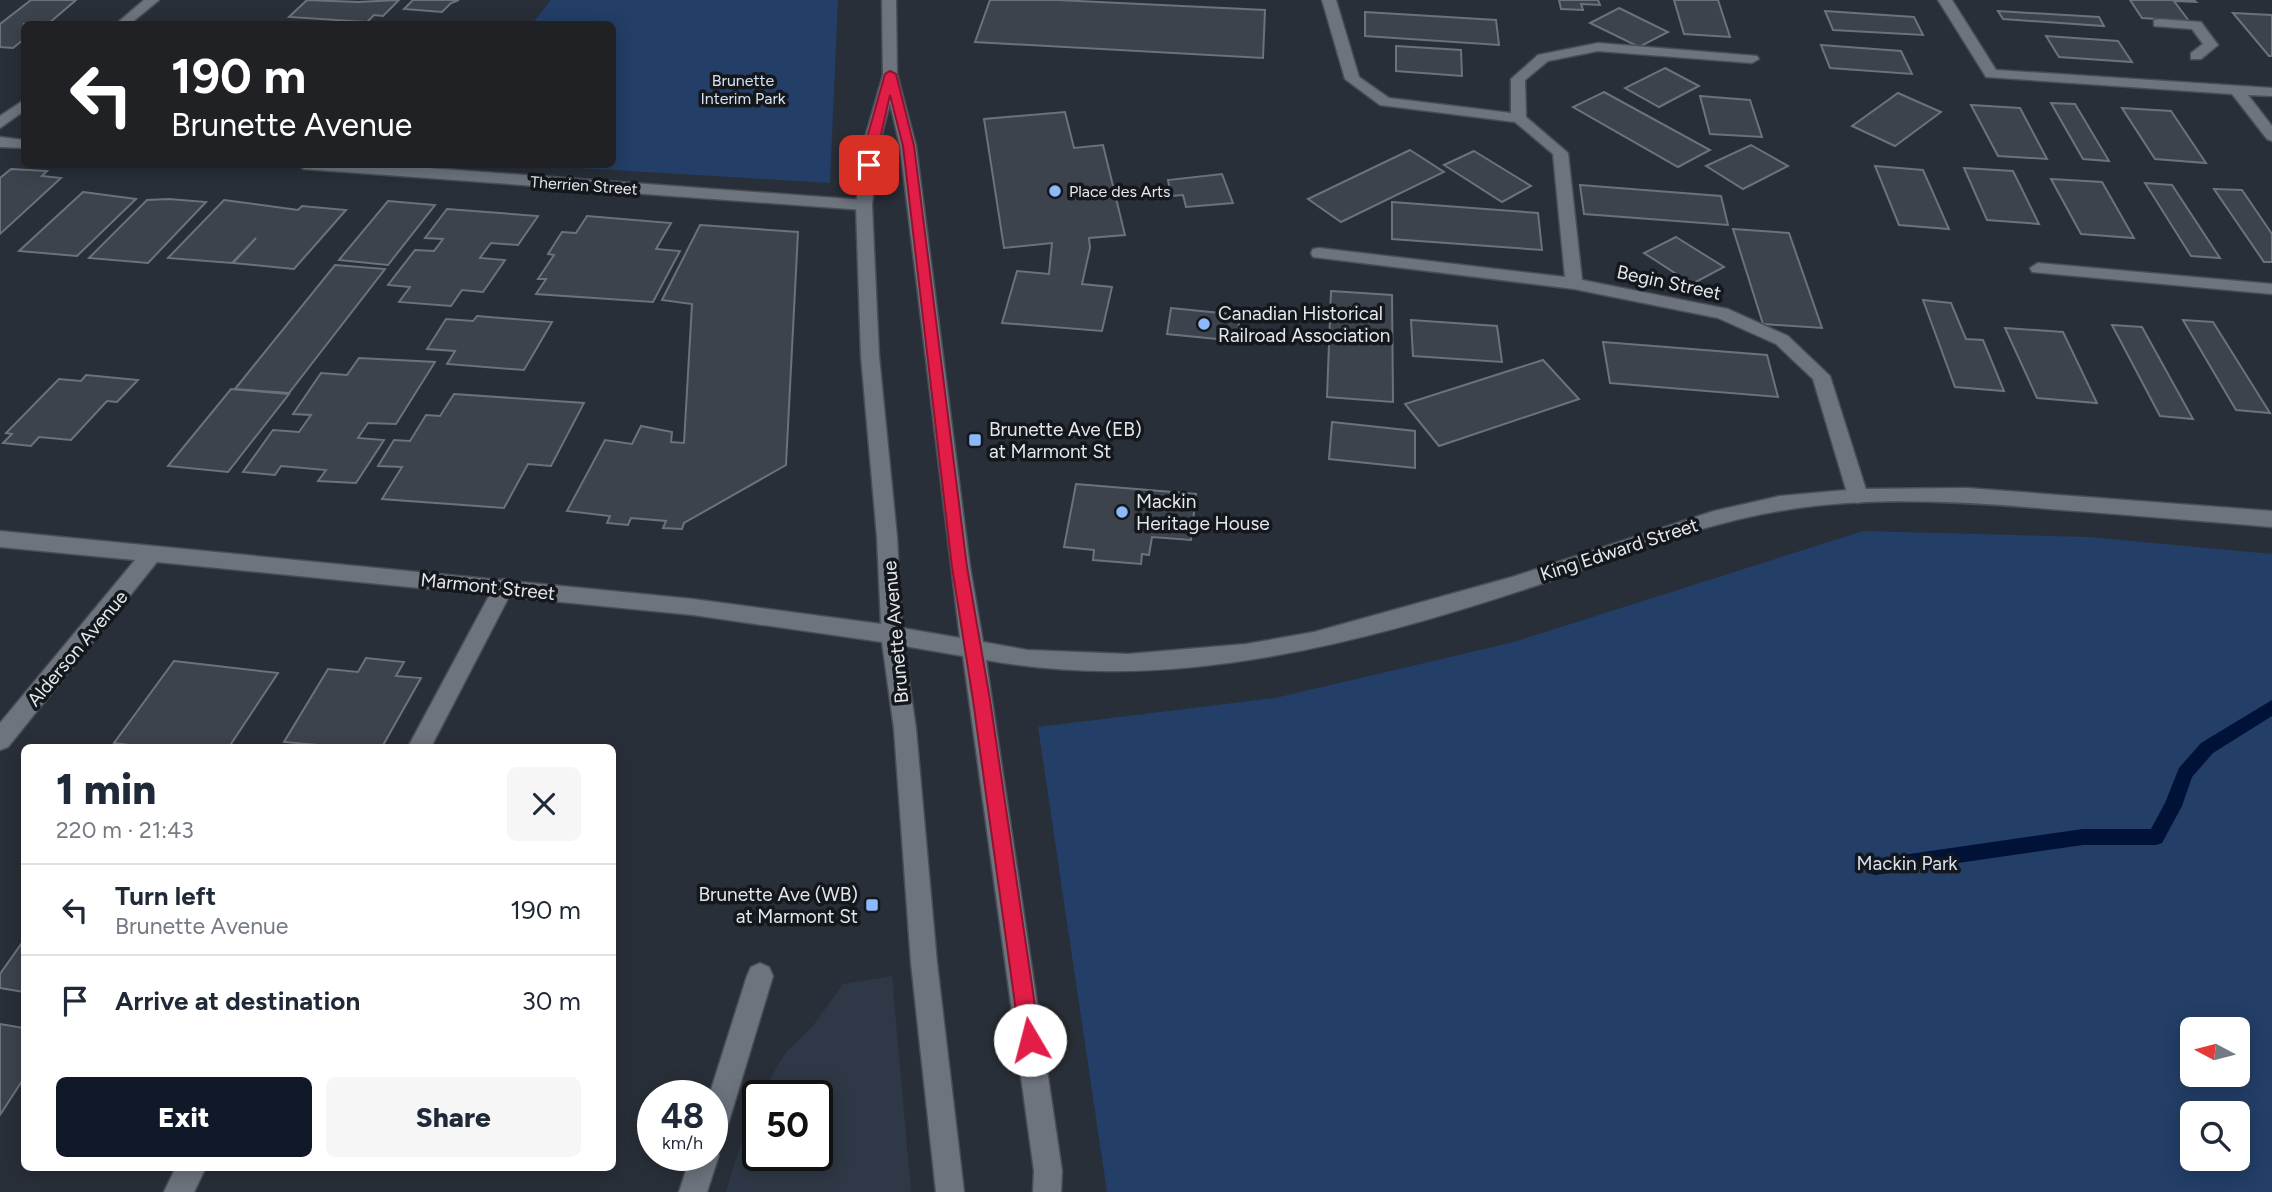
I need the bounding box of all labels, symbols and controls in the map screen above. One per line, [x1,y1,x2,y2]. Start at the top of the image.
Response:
text: 190 m [171,46,306,105]
icon: left [56,49,147,140]
park label: Brunette Interim Park [700,71,786,108]
text: Brunette Avenue [171,106,412,144]
pin [839,135,899,195]
icon: arrive [850,146,888,184]
street label: Therrien Street [530,172,638,199]
place label: Place des Arts [1069,182,1171,201]
marker: Place des Arts [1047,183,1063,199]
street label: Begin Street [1615,260,1723,305]
place label: Canadian Historical Railroad Association [1218,302,1390,347]
marker: Canadian Historical Railroad Association [1196,316,1212,332]
place label: Brunette Ave (EB) at Marmont St [989,418,1142,463]
marker: Brunette Ave (EB) at Marmont St [967,432,983,448]
place label: Mackin Heritage House [1136,490,1270,535]
marker: Mackin Heritage House [1114,504,1130,520]
street label: King Edward Street [1537,513,1701,586]
street label: Brunette Avenue [878,560,913,704]
street label: Marmont Street [420,568,556,605]
street label: Alderson Avenue [22,586,133,711]
text: 1 min [56,764,156,815]
button: close [507,767,581,841]
text: 220 m · 21:43 [56,816,194,844]
park label: Mackin Park [1856,852,1958,875]
text: Turn left [115,880,216,912]
place label: Brunette Ave (WB) at Marmont St [698,883,858,928]
icon: left [56,891,94,929]
text: 190 m [510,894,581,926]
marker: Brunette Ave (WB) at Marmont St [864,897,880,913]
text: Brunette Avenue [115,912,288,940]
icon: arrive [56,982,94,1020]
text: Arrive at destination [115,985,360,1017]
text: 30 m [522,985,581,1017]
position arrow [993,1003,1067,1077]
north arrow [2180,1017,2250,1087]
map controls [2180,1017,2250,1171]
button: Exit [56,1077,312,1157]
button: Share [326,1077,581,1157]
speed limit sign: 50 [742,1080,833,1171]
text: 48 [661,1095,704,1137]
button: search [2180,1101,2250,1171]
text: km/h [662,1132,703,1154]

